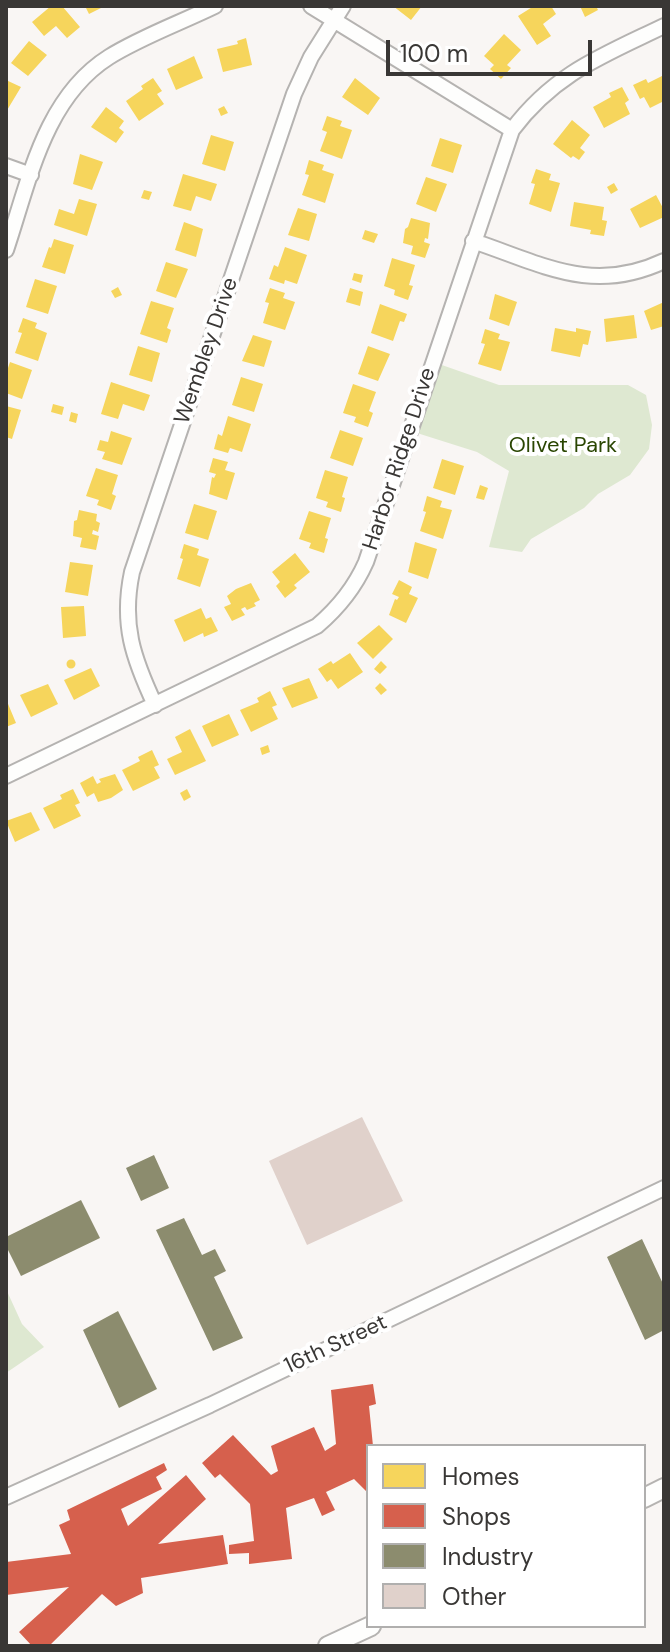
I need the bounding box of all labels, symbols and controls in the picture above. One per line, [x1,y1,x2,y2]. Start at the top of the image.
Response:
scale bar [390,24,596,74]
text: 100 m [400,38,468,69]
street label: Wembley Drive [170,274,244,428]
street label: Harbor Ridge Drive [358,364,442,554]
park label: Olivet Park [509,433,617,459]
street label: 16th Street [281,1310,391,1380]
legend [366,1444,646,1628]
text: Homes [442,1461,520,1492]
text: Shops [442,1501,511,1532]
text: Industry [442,1541,533,1572]
text: Other [442,1581,506,1612]

